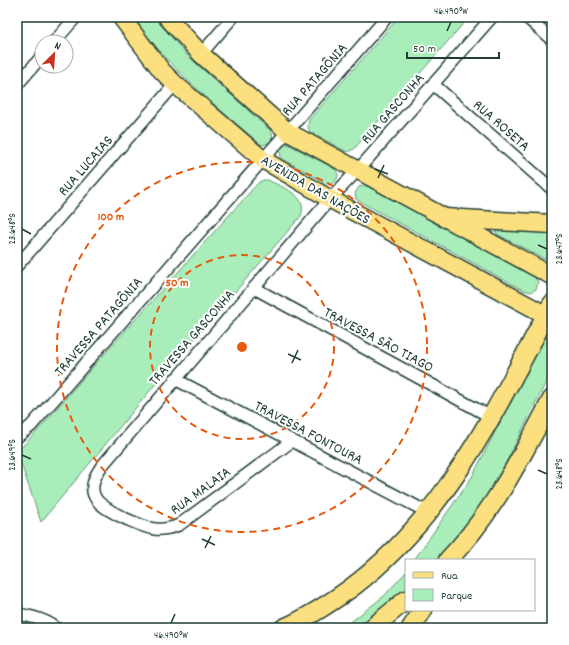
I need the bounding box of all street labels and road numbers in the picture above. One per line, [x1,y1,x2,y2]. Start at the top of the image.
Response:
street label: RUA PATAGÔNIA [277,39,354,122]
street label: RUA GASCONHA [356,69,431,150]
street label: RUA ROSETA [467,95,534,158]
street label: RUA LUCAIAS [54,131,119,202]
street label: AVENIDA DAS NAÇÕES [256,150,374,231]
street label: TRAVESSA PATAGÔNIA [50,273,149,382]
street label: TRAVESSA GASCONHA [144,285,241,392]
street label: TRAVESSA SÃO TIAGO [319,302,437,379]
street label: TRAVESSA FONTOURA [250,396,366,472]
street label: RUA MALAIA [166,462,236,521]

